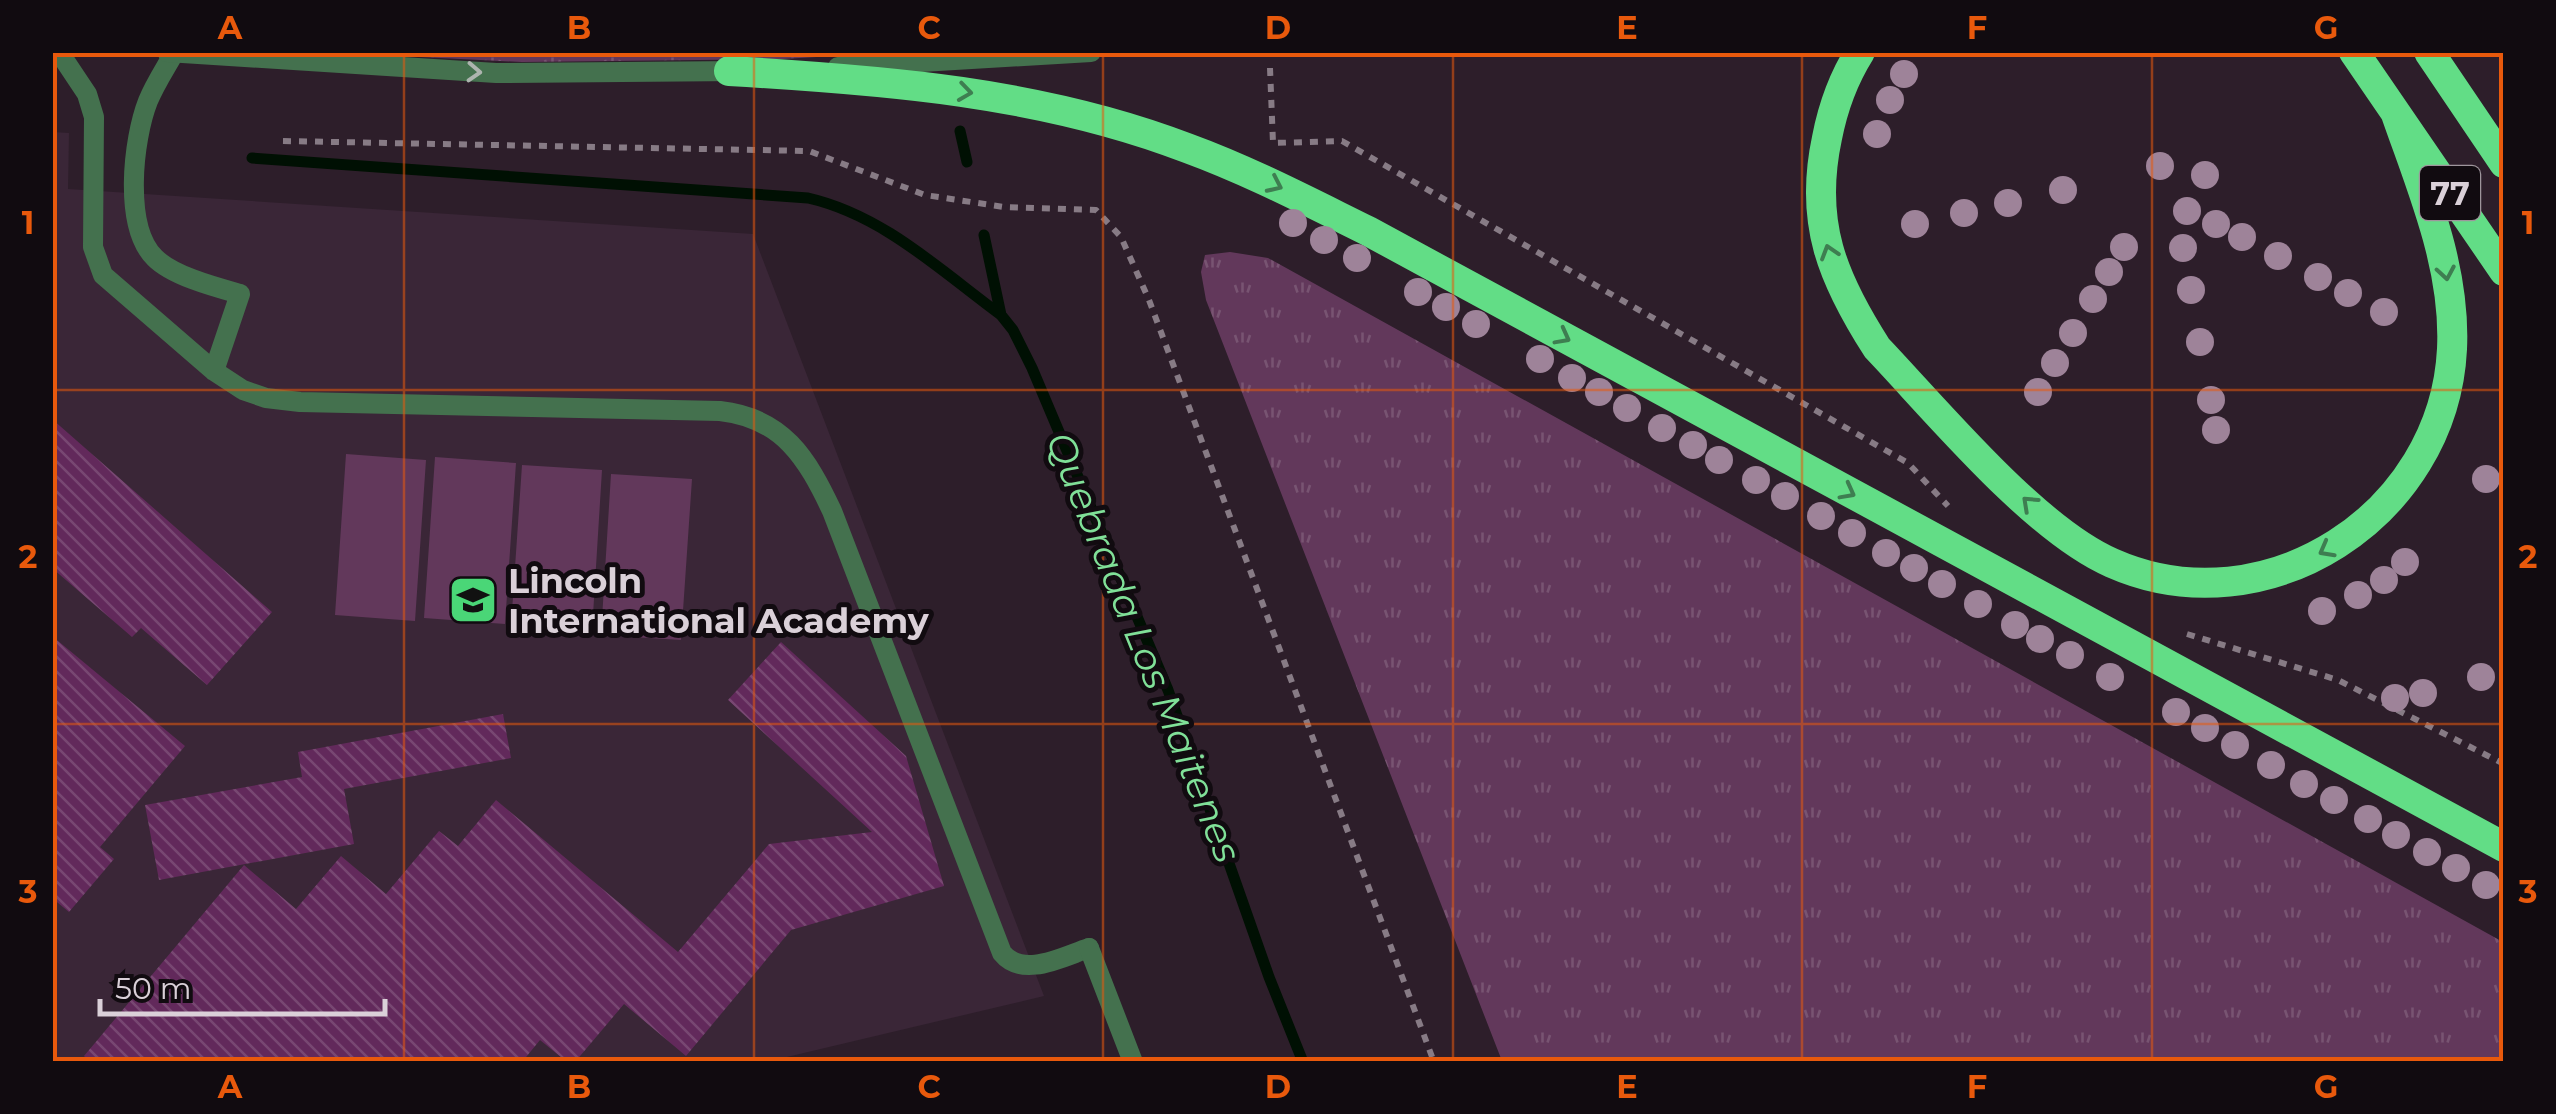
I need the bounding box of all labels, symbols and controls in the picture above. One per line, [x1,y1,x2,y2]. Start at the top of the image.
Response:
text: A [217,8,243,47]
text: B [567,8,591,47]
text: C [917,8,941,47]
text: D [1265,8,1291,47]
text: E [1616,8,1638,47]
text: F [1967,8,1987,47]
text: G [2314,8,2338,47]
one-way arrow [466,61,482,82]
one-way arrow [957,81,974,102]
road number: 77 [2420,166,2480,220]
one-way arrow [1265,173,1283,193]
text: 1 [22,203,34,242]
text: 1 [2522,203,2534,242]
one-way arrow [1820,244,1841,261]
one-way arrow [2434,265,2455,282]
one-way arrow [1552,325,1570,345]
water label: Quebrada Los Maitenes [1036,425,1252,869]
one-way arrow [1838,480,1856,499]
one-way arrow [2022,497,2040,515]
text: 2 [19,537,37,576]
text: 2 [2519,537,2537,576]
one-way arrow [2318,538,2336,557]
place label: Lincoln International Academy [508,559,930,642]
school or university icon: Lincoln International Academy [447,574,499,626]
text: 3 [18,872,37,911]
text: 3 [2518,872,2537,911]
scale bar [100,954,385,1016]
text: 50 m [115,970,192,1007]
text: A [217,1067,243,1106]
text: B [567,1067,591,1106]
text: C [917,1067,941,1106]
text: D [1265,1067,1291,1106]
text: E [1616,1067,1638,1106]
text: F [1967,1067,1987,1106]
text: G [2314,1067,2338,1106]

